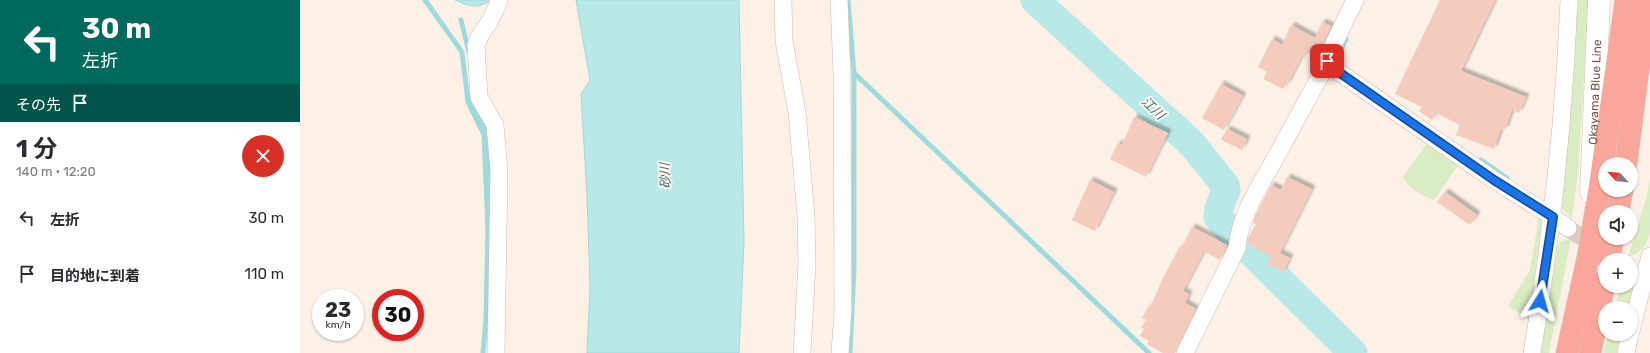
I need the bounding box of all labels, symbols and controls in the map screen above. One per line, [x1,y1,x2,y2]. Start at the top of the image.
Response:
text: 30 m [82,12,151,45]
icon: left [16,16,68,68]
street label: Okayama Blue Line [1586,39,1604,145]
pin [1310,44,1344,78]
text: 左折 [82,50,118,72]
icon: arrive [1316,50,1338,72]
icon: arrive [69,92,91,114]
water label: 江川 [1138,94,1169,124]
text: その先 [16,96,61,114]
text: 1 分 [16,135,57,163]
button: close [242,135,284,177]
north arrow [1598,157,1638,197]
map controls [1598,157,1638,341]
water label: 砂川 [657,161,673,189]
text: 140 m · 12:20 [16,164,96,179]
button: sound [1598,205,1638,245]
icon: left [16,207,38,229]
text: 30 m [248,209,284,227]
text: 左折 [50,211,80,229]
button: + [1598,253,1638,293]
icon: arrive [16,263,38,285]
text: 110 m [245,265,284,283]
text: 目的地に到着 [50,267,140,285]
position arrow [1519,280,1561,322]
speed limit sign: 30 [372,289,424,341]
text: 23 [325,298,351,322]
button: − [1598,301,1638,341]
text: km/h [326,319,350,331]

